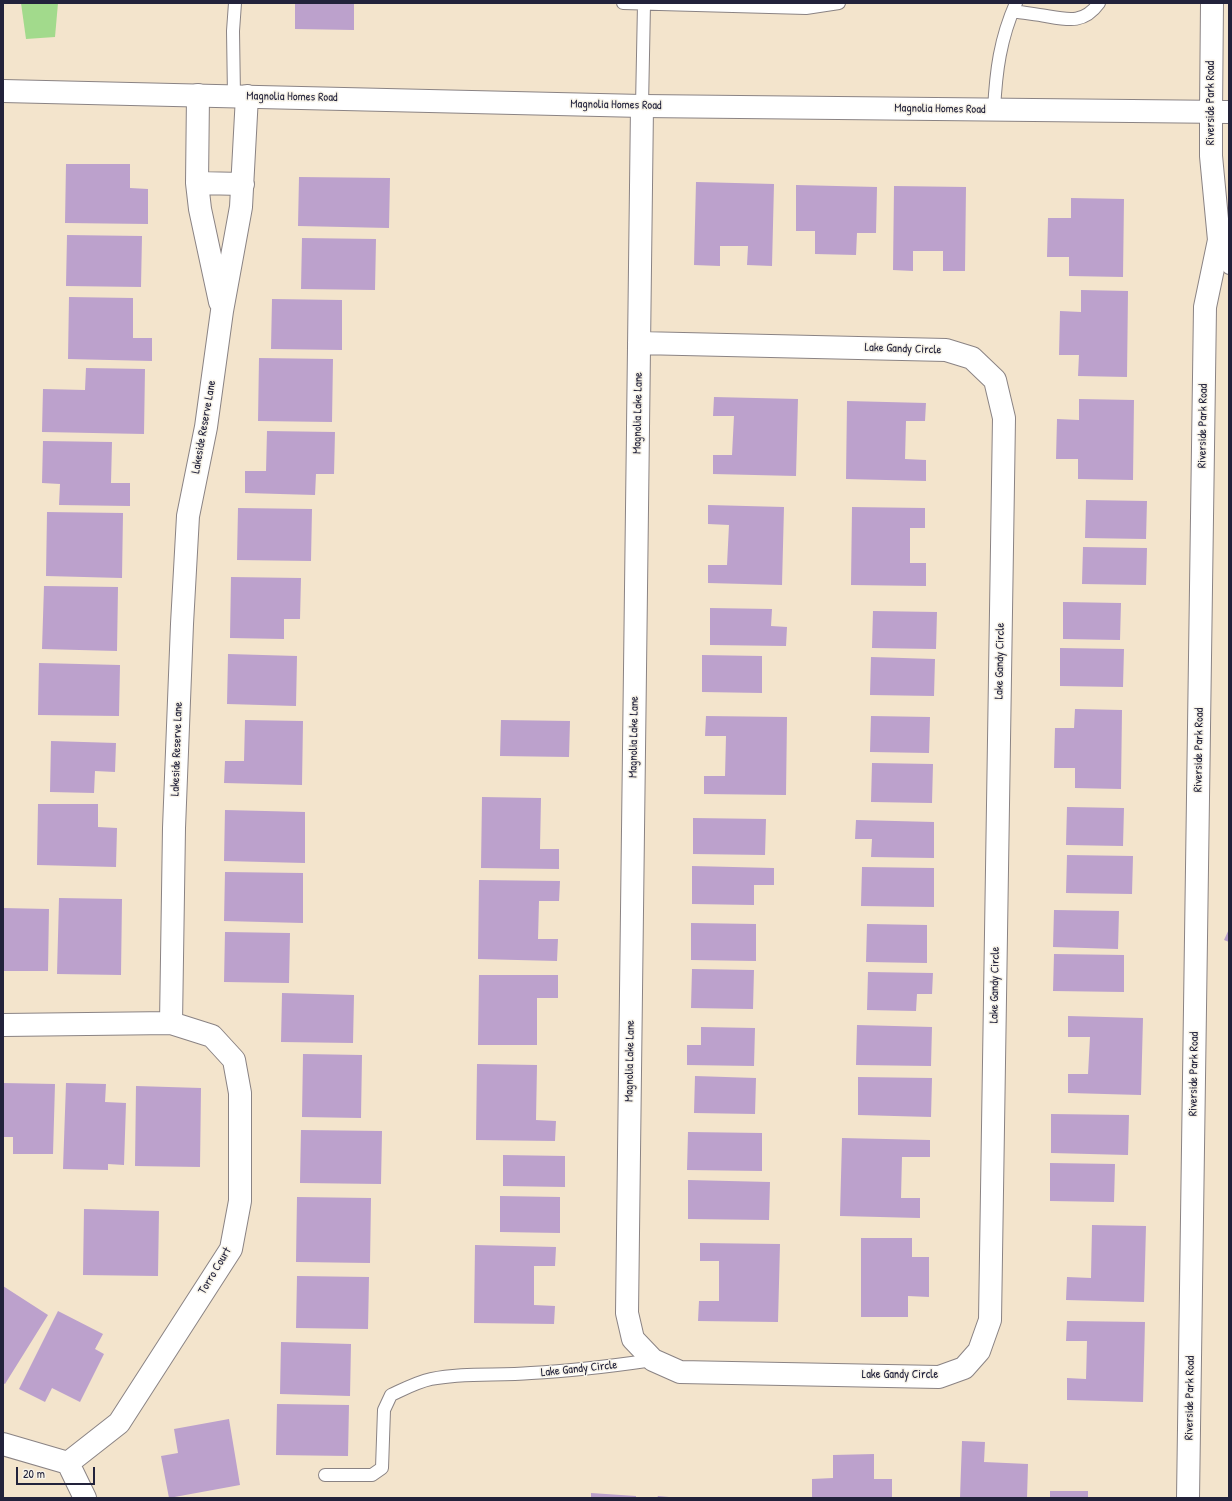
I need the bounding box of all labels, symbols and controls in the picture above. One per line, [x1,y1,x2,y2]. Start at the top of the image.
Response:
street label: Riverside Park Road [1204,61,1218,145]
street label: Magnolia Homes Road [246,89,338,105]
street label: Magnolia Homes Road [570,97,662,113]
street label: Magnolia Homes Road [894,101,986,117]
street label: Lake Gandy Circle [864,340,942,358]
street label: Magnolia Lake Lane [630,372,646,454]
street label: Lakeside Reserve Lane [189,379,219,475]
street label: Riverside Park Road [1195,384,1211,468]
street label: Lake Gandy Circle [992,623,1008,699]
street label: Magnolia Lake Lane [626,696,642,778]
street label: Lakeside Reserve Lane [168,702,186,796]
street label: Riverside Park Road [1191,708,1207,792]
street label: Lake Gandy Circle [987,947,1003,1023]
street label: Magnolia Lake Lane [622,1020,638,1102]
street label: Riverside Park Road [1186,1032,1202,1116]
street label: Torro Court [195,1245,235,1297]
street label: Riverside Park Road [1182,1356,1198,1440]
street label: Lake Gandy Circle [540,1358,618,1380]
street label: Lake Gandy Circle [862,1368,938,1382]
scale bar [18,1459,97,1485]
text: 20 m [23,1465,45,1482]

